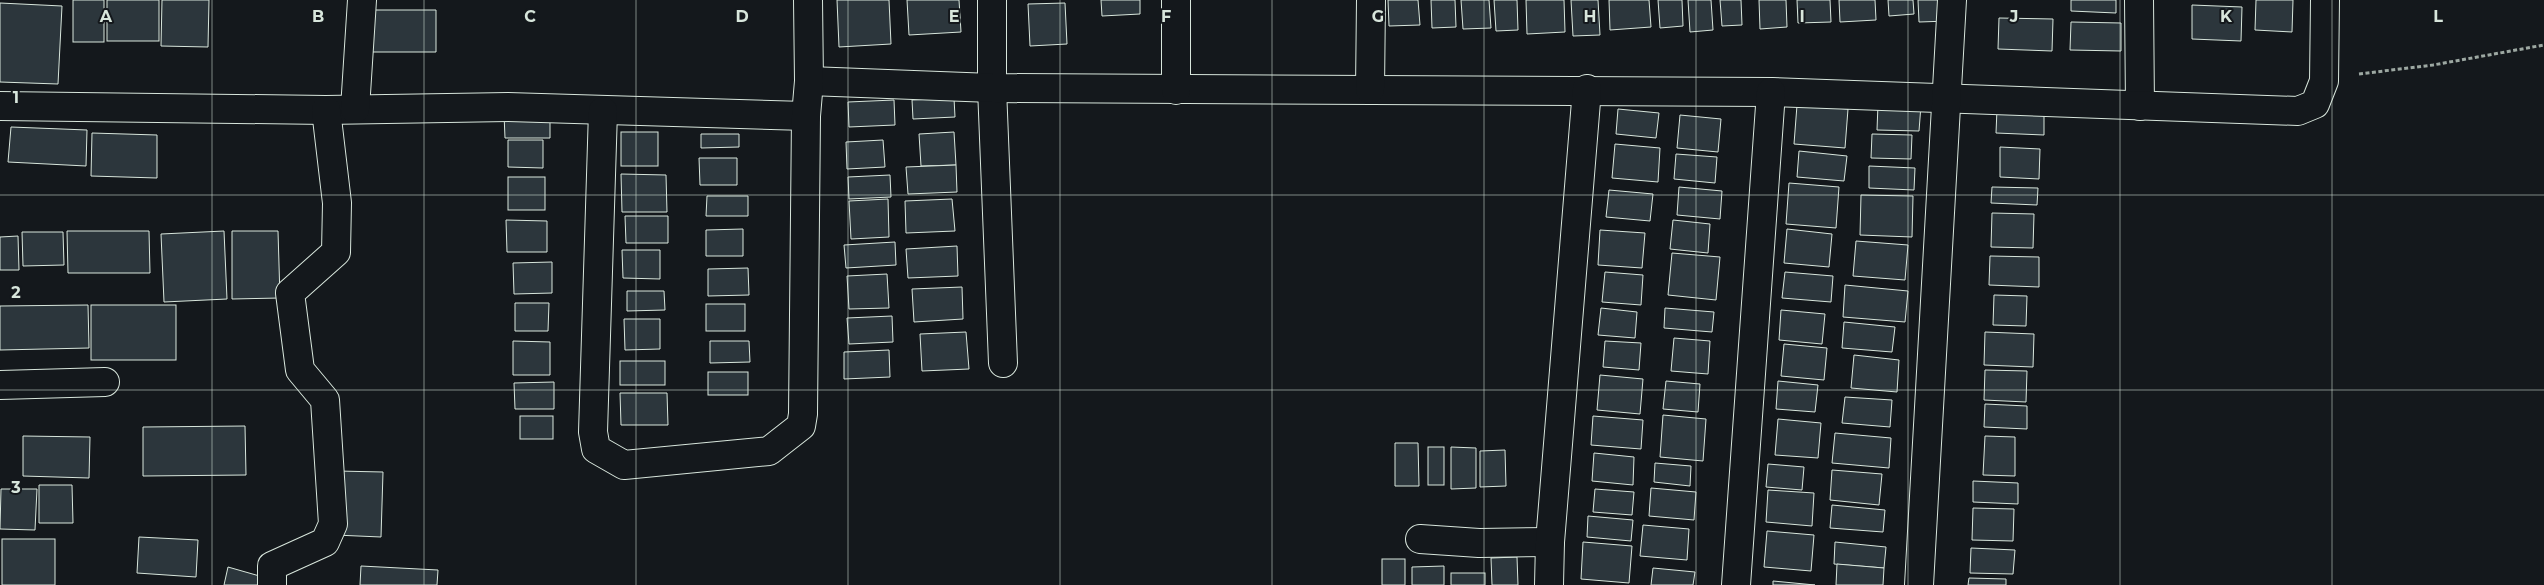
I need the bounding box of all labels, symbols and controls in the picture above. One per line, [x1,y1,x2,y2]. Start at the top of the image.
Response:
text: A [99,7,113,26]
text: B [312,7,324,26]
text: C [524,7,536,26]
text: D [735,7,749,26]
text: E [949,7,959,26]
text: F [1161,7,1171,26]
text: G [1372,7,1384,26]
text: H [1584,7,1596,26]
text: I [1799,7,1805,26]
text: J [2009,7,2018,26]
text: K [2220,7,2233,26]
text: L [2433,7,2443,26]
text: 1 [13,88,19,107]
text: 2 [11,283,21,302]
text: 3 [10,478,21,497]

